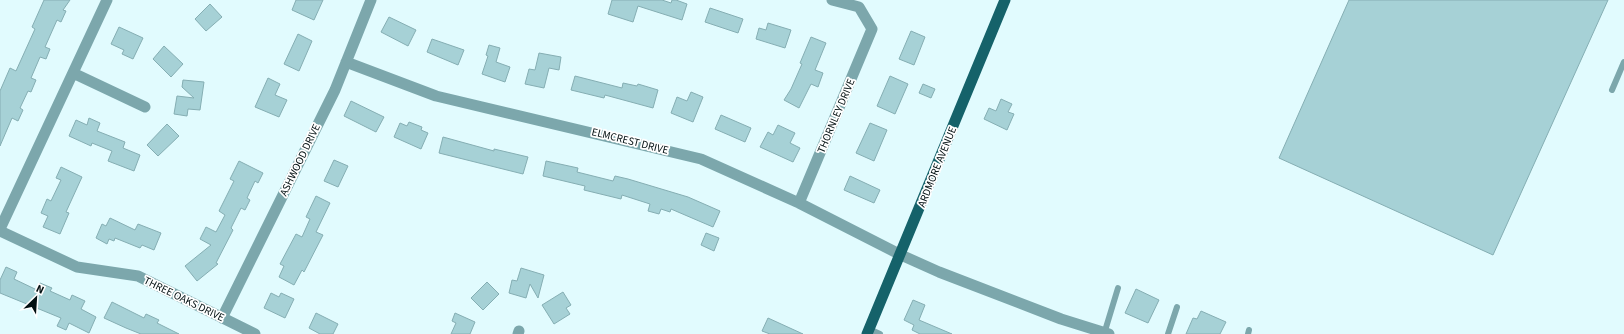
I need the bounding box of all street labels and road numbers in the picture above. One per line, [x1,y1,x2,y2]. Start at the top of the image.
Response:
street label: THORNLEY DRIVE [814,76,859,156]
street label: ASHWOOD DRIVE [276,121,324,199]
street label: ELMCREST DRIVE [590,124,670,158]
street label: ARDMORE AVENUE [914,124,960,210]
street label: THREE OAKS DRIVE [141,273,227,325]

